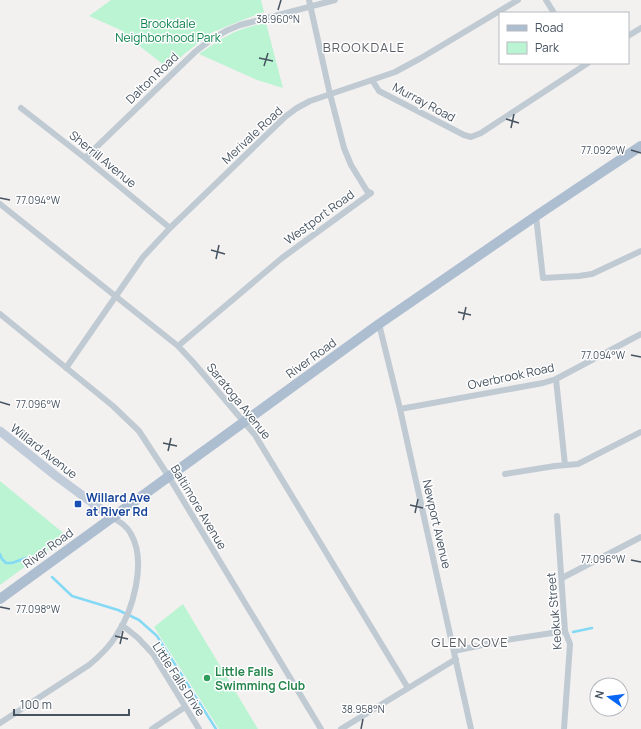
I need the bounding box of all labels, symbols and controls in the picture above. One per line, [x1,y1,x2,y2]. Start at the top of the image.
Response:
text: 38.960°N [256,12,300,26]
legend [499,12,629,64]
park label: Brookdale Neighborhood Park [115,15,222,46]
text: Road [535,19,563,36]
district label: BROOKDALE [323,38,405,56]
text: Park [535,39,560,56]
street label: Dalton Road [122,49,182,107]
street label: Murray Road [389,78,459,126]
street label: Merivale Road [218,102,286,168]
street label: Sherrill Avenue [66,127,140,191]
text: 77.092°W [581,143,626,157]
street label: Westport Road [281,186,357,248]
text: 77.094°W [16,193,61,207]
street label: River Road [282,334,340,382]
text: 77.094°W [581,348,626,362]
street label: Saratoga Avenue [203,359,275,443]
street label: Overbrook Road [466,359,556,393]
text: 77.096°W [16,397,61,411]
street label: Willard Avenue [7,419,81,483]
street label: Baltimore Avenue [167,461,231,553]
street label: Newport Avenue [418,478,456,570]
place label: Willard Ave at River Rd [86,489,150,520]
marker: Willard Ave at River Rd [73,499,83,509]
street label: River Road [19,524,77,572]
text: 77.096°W [581,552,626,566]
street label: Keokuk Street [542,572,566,650]
text: 77.098°W [16,602,61,616]
district label: GLEN COVE [431,633,509,651]
street label: Little Falls Drive [149,639,209,719]
place label: Little Falls Swimming Club [215,663,305,694]
marker: Little Falls Swimming Club [202,673,212,683]
north arrow [589,677,629,717]
text: N [591,689,607,700]
scale bar [14,691,129,717]
text: 100 m [20,696,52,713]
text: 38.958°N [341,702,385,716]

